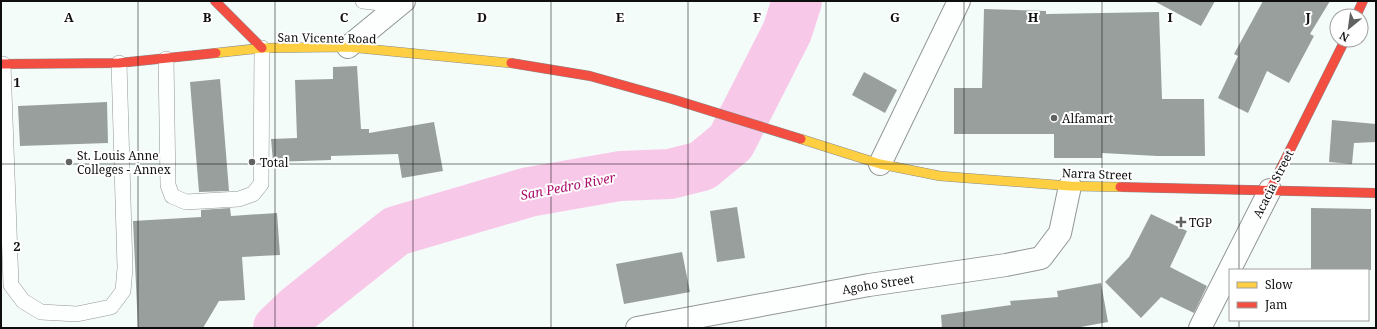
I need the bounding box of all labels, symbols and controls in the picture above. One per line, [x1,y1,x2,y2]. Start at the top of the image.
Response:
text: A [64,8,74,26]
text: B [203,8,212,26]
text: C [340,8,349,26]
text: D [477,8,487,26]
text: E [616,8,625,26]
text: F [753,8,761,26]
text: G [890,8,900,26]
text: H [1028,8,1039,26]
text: I [1167,8,1173,26]
text: J [1304,8,1311,26]
north arrow [1329,8,1369,48]
text: N [1336,28,1351,46]
street label: San Vicente Road [277,29,377,47]
text: 1 [13,73,21,91]
place label: Alfamart [1062,110,1113,127]
marker: Alfamart [1049,113,1059,123]
place label: St. Louis Anne Colleges - Annex [77,147,171,178]
street label: Acacia Street [1249,147,1297,221]
place label: Total [260,154,289,171]
marker: St. Louis Anne Colleges - Annex [64,157,74,167]
marker: Total [247,157,257,167]
street label: Narra Street [1062,164,1132,184]
water label: San Pedro River [519,168,618,204]
place label: TGP [1189,214,1212,231]
marker: TGP [1176,217,1186,227]
text: 2 [13,237,21,255]
legend [1229,269,1369,321]
street label: Agoho Street [841,270,915,298]
text: Slow [1265,276,1293,293]
text: Jam [1264,296,1287,313]

